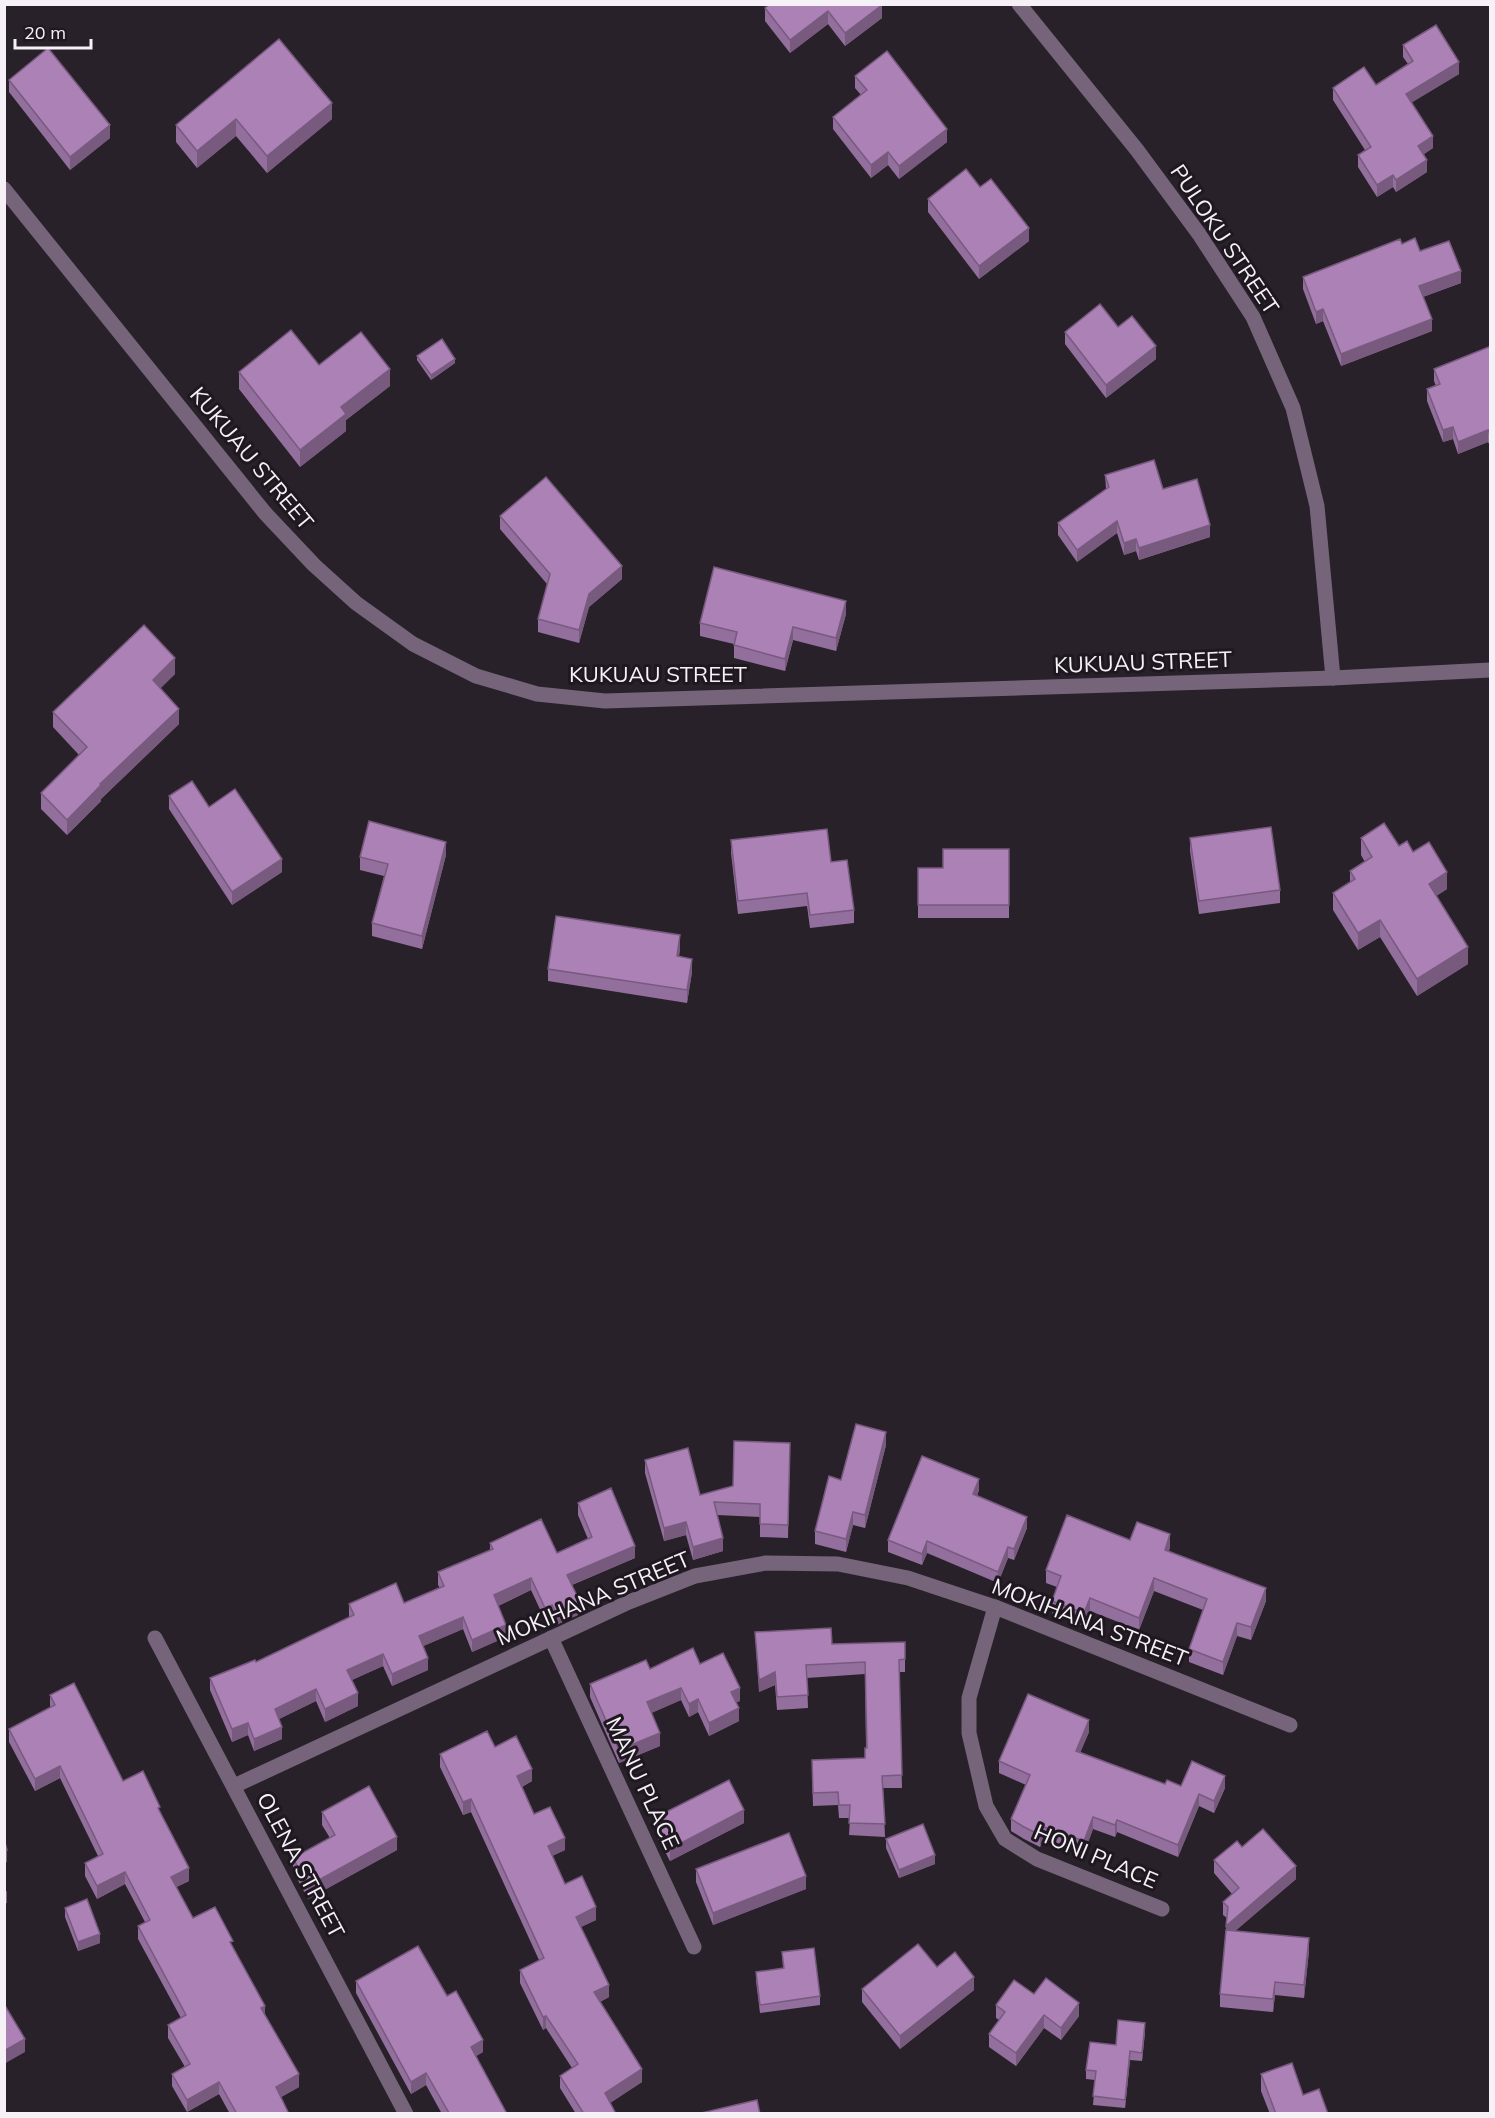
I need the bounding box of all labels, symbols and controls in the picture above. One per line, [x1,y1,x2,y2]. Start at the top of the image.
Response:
scale bar [15,12,92,50]
text: 20 m [24,21,66,44]
street label: PULOKU STREET [1165,159,1285,319]
street label: KUKUAU STREET [184,381,320,535]
street label: KUKUAU STREET [1054,645,1232,679]
street label: KUKUAU STREET [569,660,747,688]
street label: MOKIHANA STREET [492,1545,694,1651]
street label: MOKIHANA STREET [988,1572,1192,1672]
street label: MANU PLACE [600,1712,686,1854]
street label: OLENA STREET [251,1787,351,1943]
street label: HONI PLACE [1030,1817,1162,1895]

